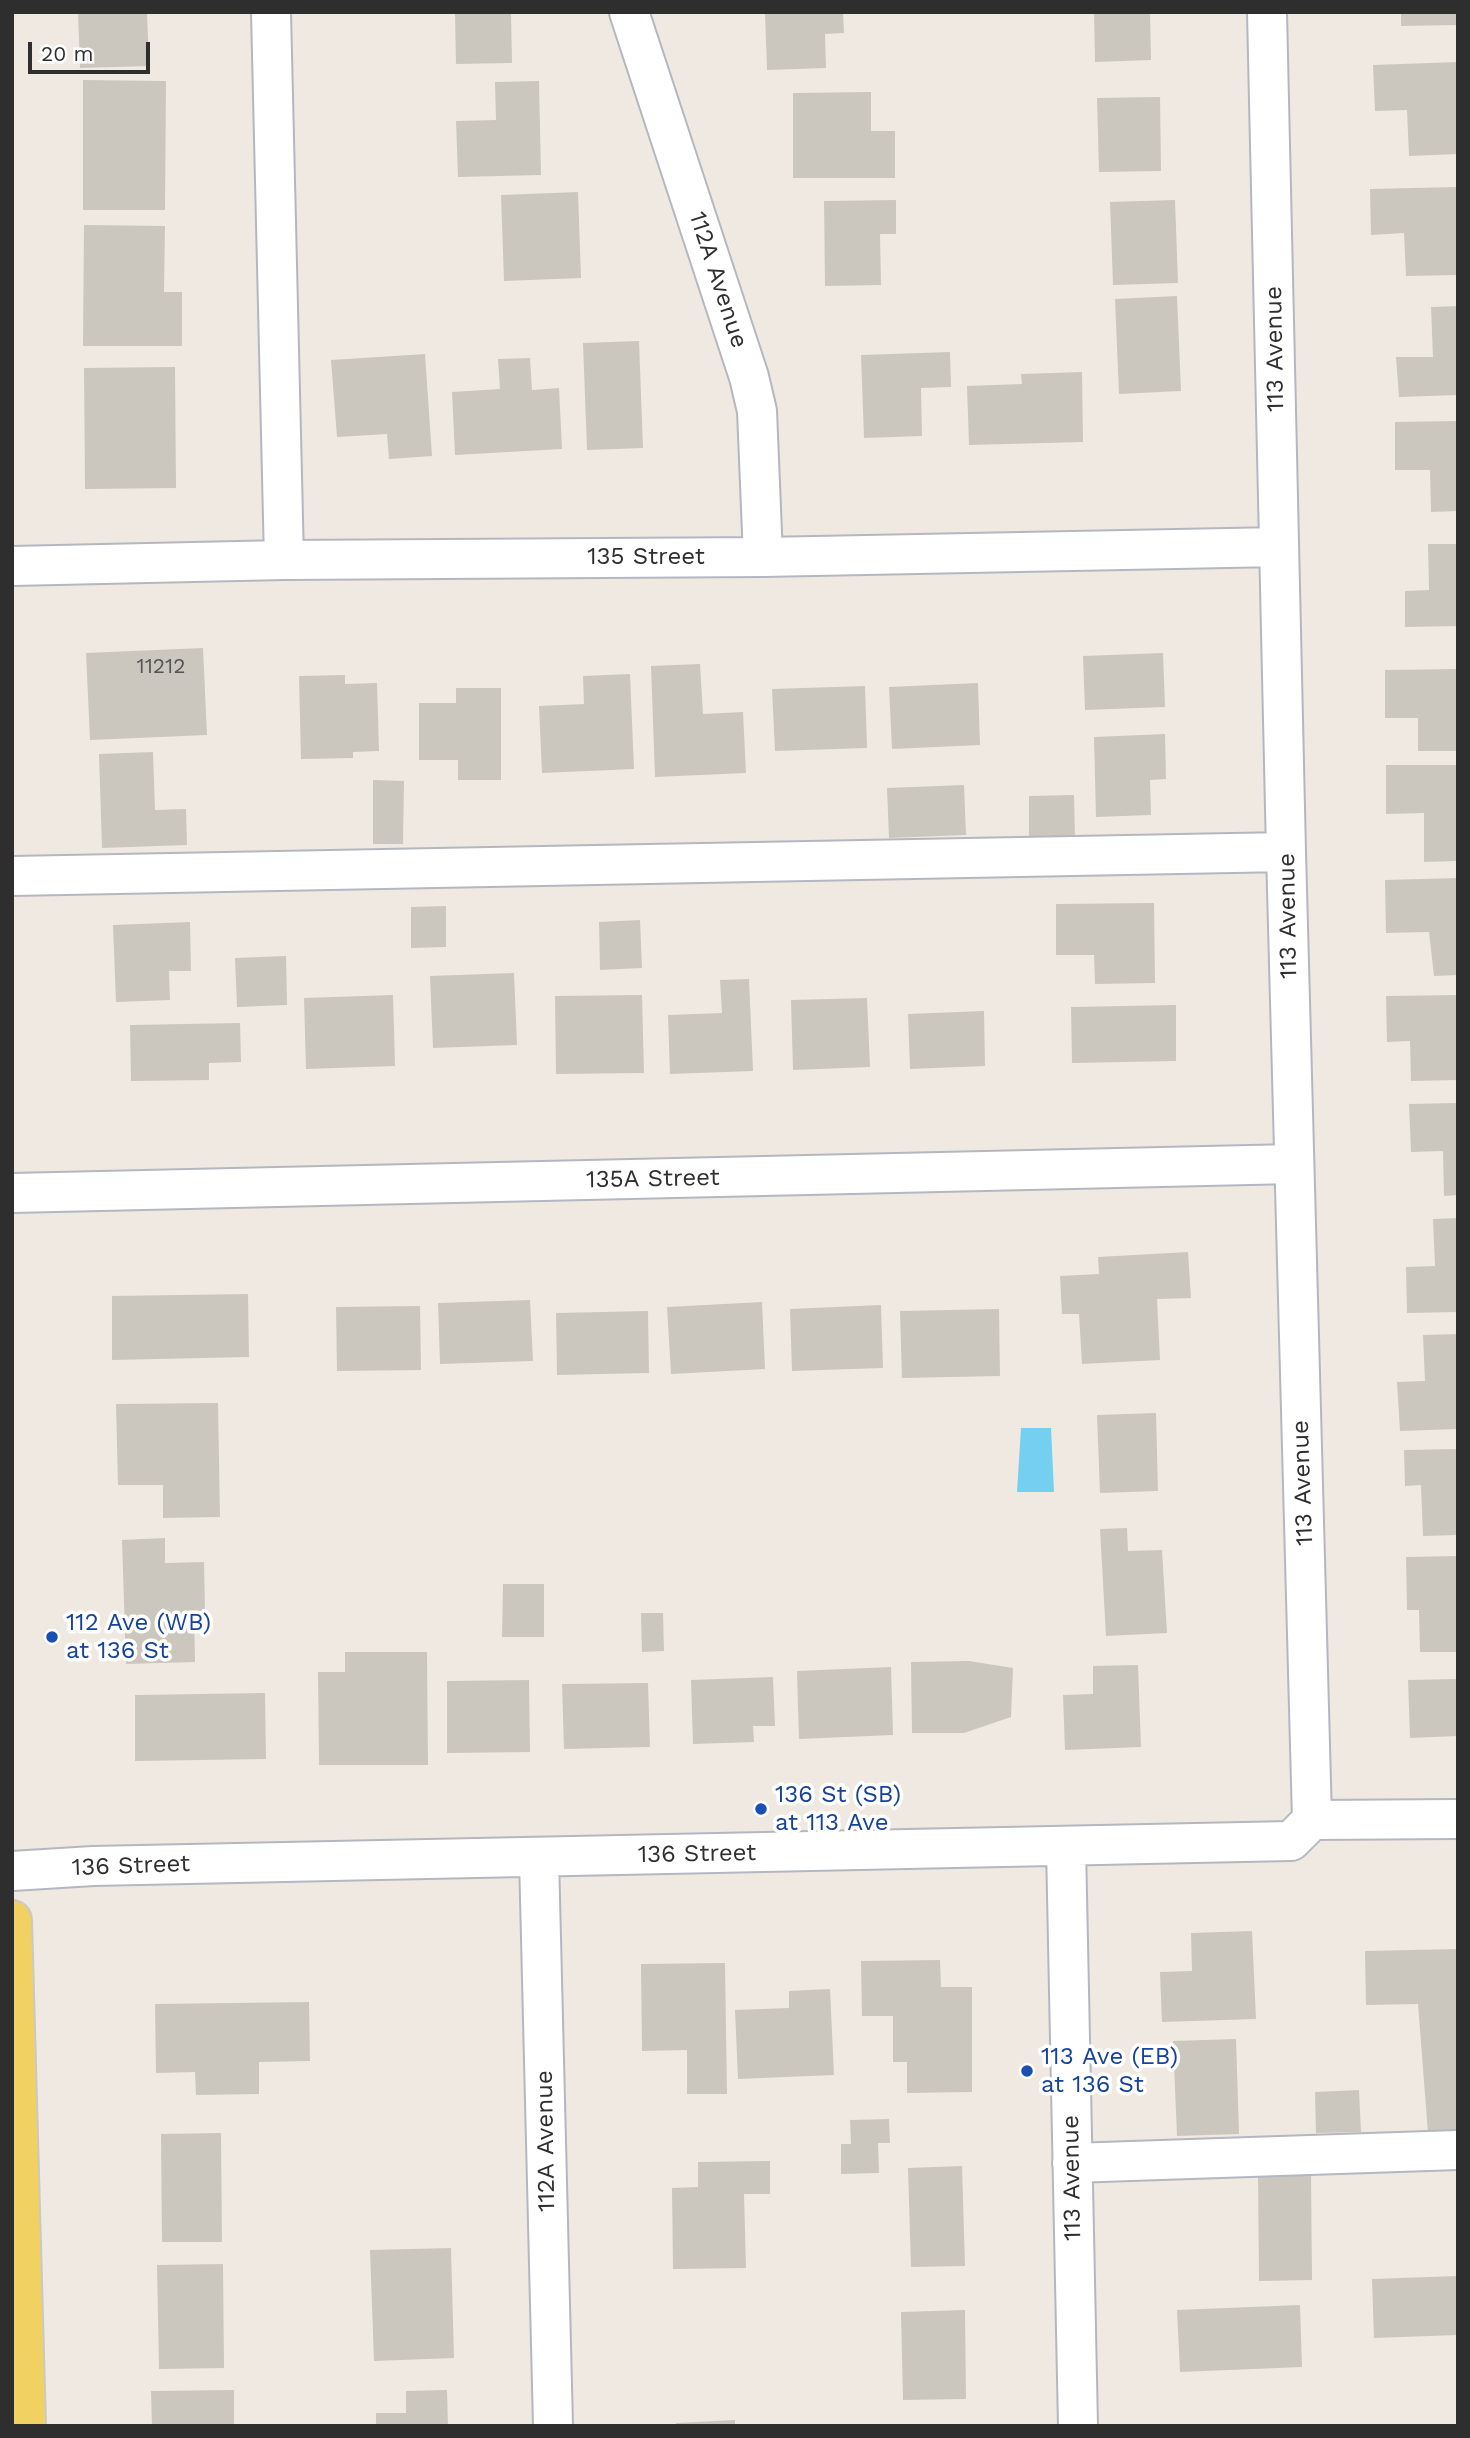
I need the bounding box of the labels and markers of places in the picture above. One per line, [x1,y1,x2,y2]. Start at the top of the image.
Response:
place label: 112 Ave (WB) at 136 St [66,1609,211,1665]
marker: 112 Ave (WB) at 136 St [44,1629,60,1645]
place label: 136 St (SB) at 113 Ave [775,1781,901,1837]
marker: 136 St (SB) at 113 Ave [753,1801,769,1817]
place label: 113 Ave (EB) at 136 St [1041,2043,1178,2099]
marker: 113 Ave (EB) at 136 St [1019,2063,1035,2079]

